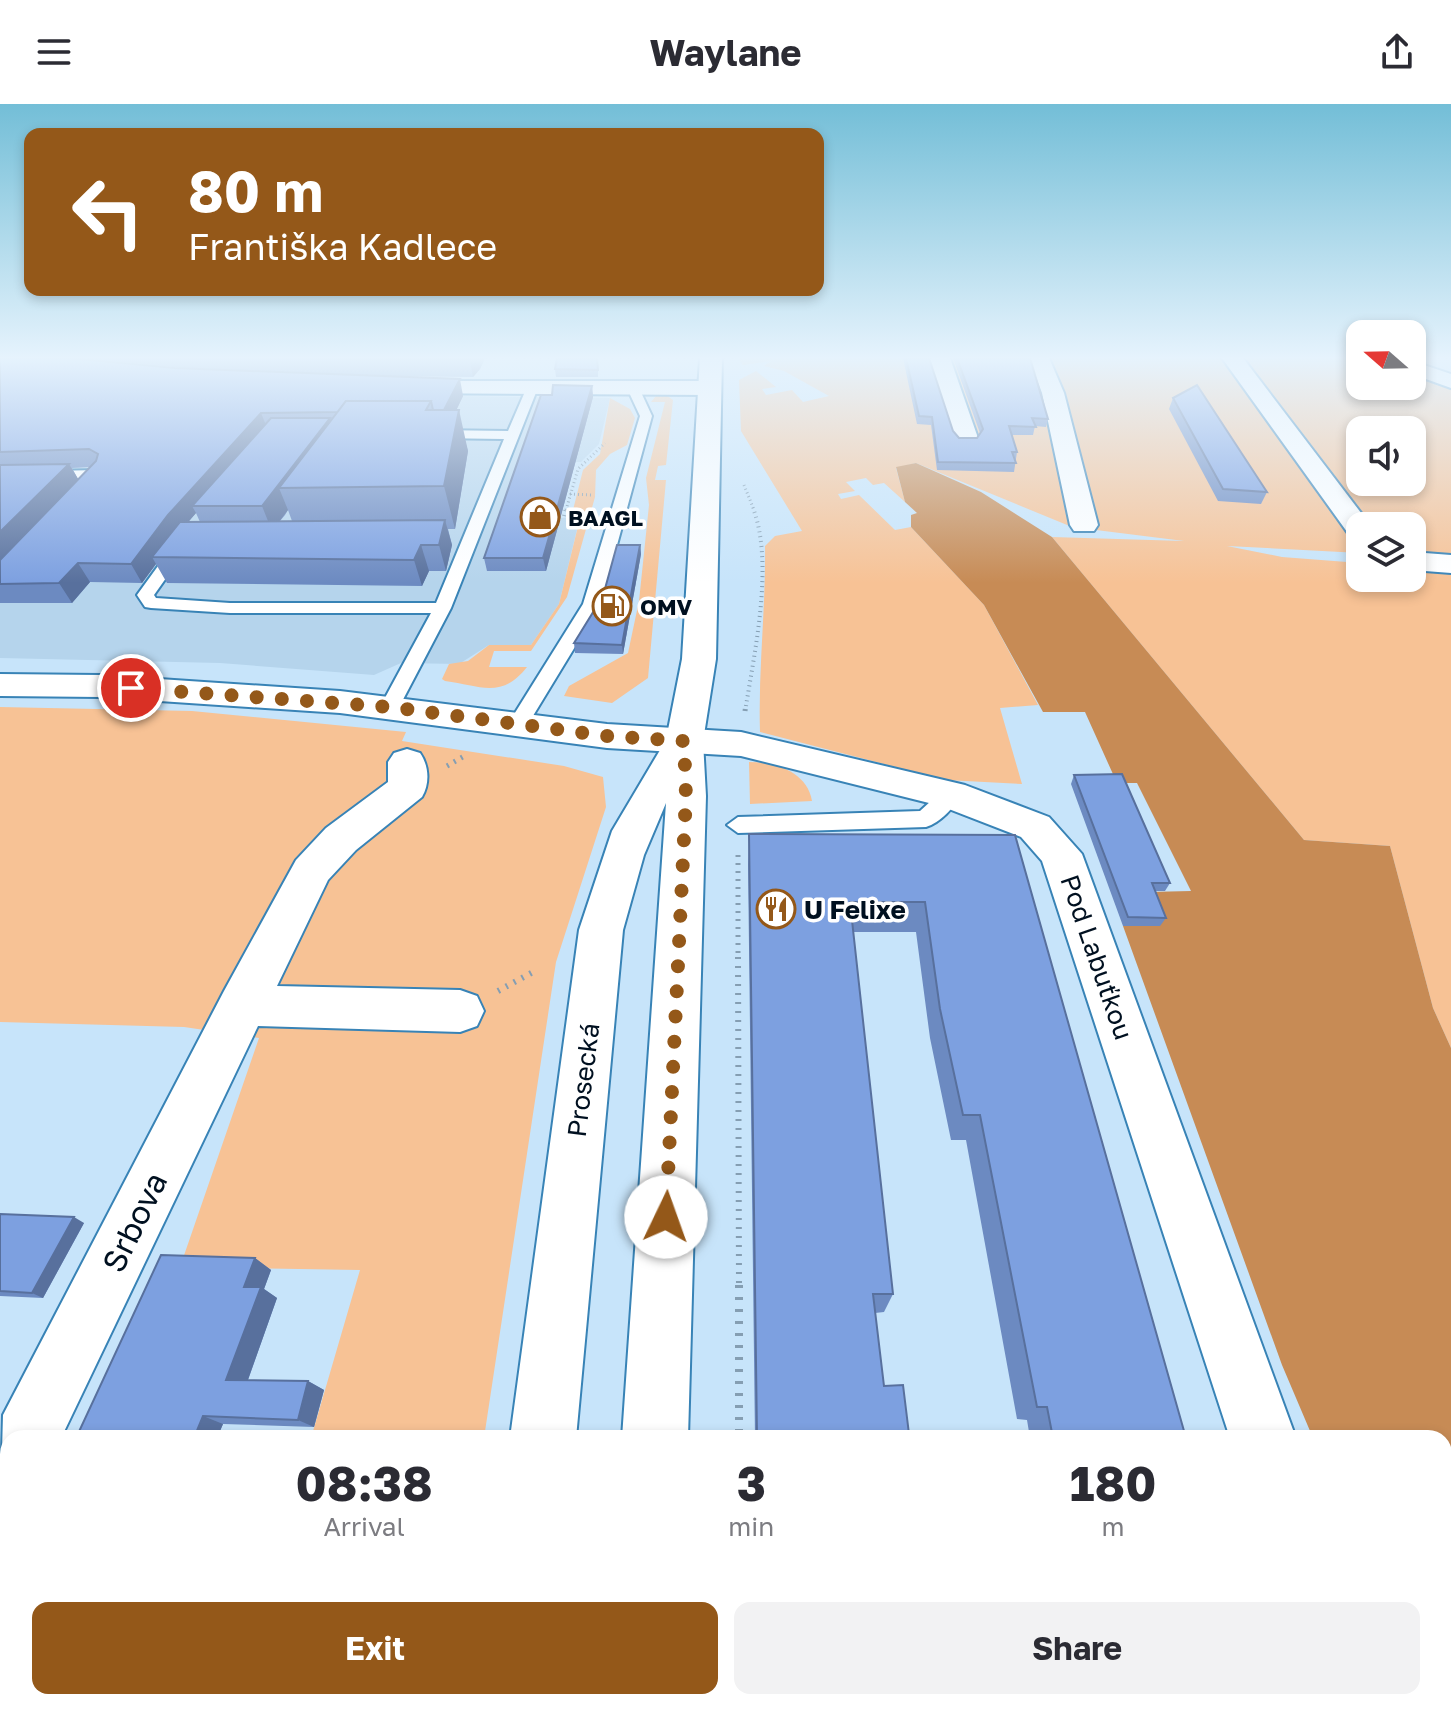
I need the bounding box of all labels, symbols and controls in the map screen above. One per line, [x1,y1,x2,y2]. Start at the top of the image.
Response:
icon: menu [32,30,76,74]
icon: share [1375,30,1419,74]
text: Waylane [649,31,802,74]
text: 80 m [188,157,323,224]
icon: left [56,160,160,264]
text: Františka Kadlece [188,225,497,268]
north arrow [1346,320,1426,400]
map controls [1346,320,1426,592]
button: sound [1346,416,1426,496]
shop icon: BAAGL [519,496,561,538]
place label: BAAGL [568,504,643,531]
button: layers [1346,512,1426,592]
fuel station icon: OMV [591,585,633,627]
place label: OMV [640,593,693,620]
pin [97,654,165,722]
icon: arrive [109,666,153,710]
street label: Pod Labuťkou [1054,871,1140,1043]
restaurant icon: U Felixe [755,888,797,930]
place label: U Felixe [804,894,906,925]
street label: Prosecká [561,1021,605,1139]
street label: Srbova [94,1166,174,1278]
position arrow [624,1175,708,1259]
text: 08:38 [296,1454,433,1512]
text: 3 [737,1454,766,1512]
text: 180 [1070,1454,1156,1512]
text: Arrival [323,1511,405,1542]
text: min [728,1511,774,1542]
text: m [1102,1511,1125,1542]
button: Exit [32,1602,718,1694]
button: Share [734,1602,1420,1694]

